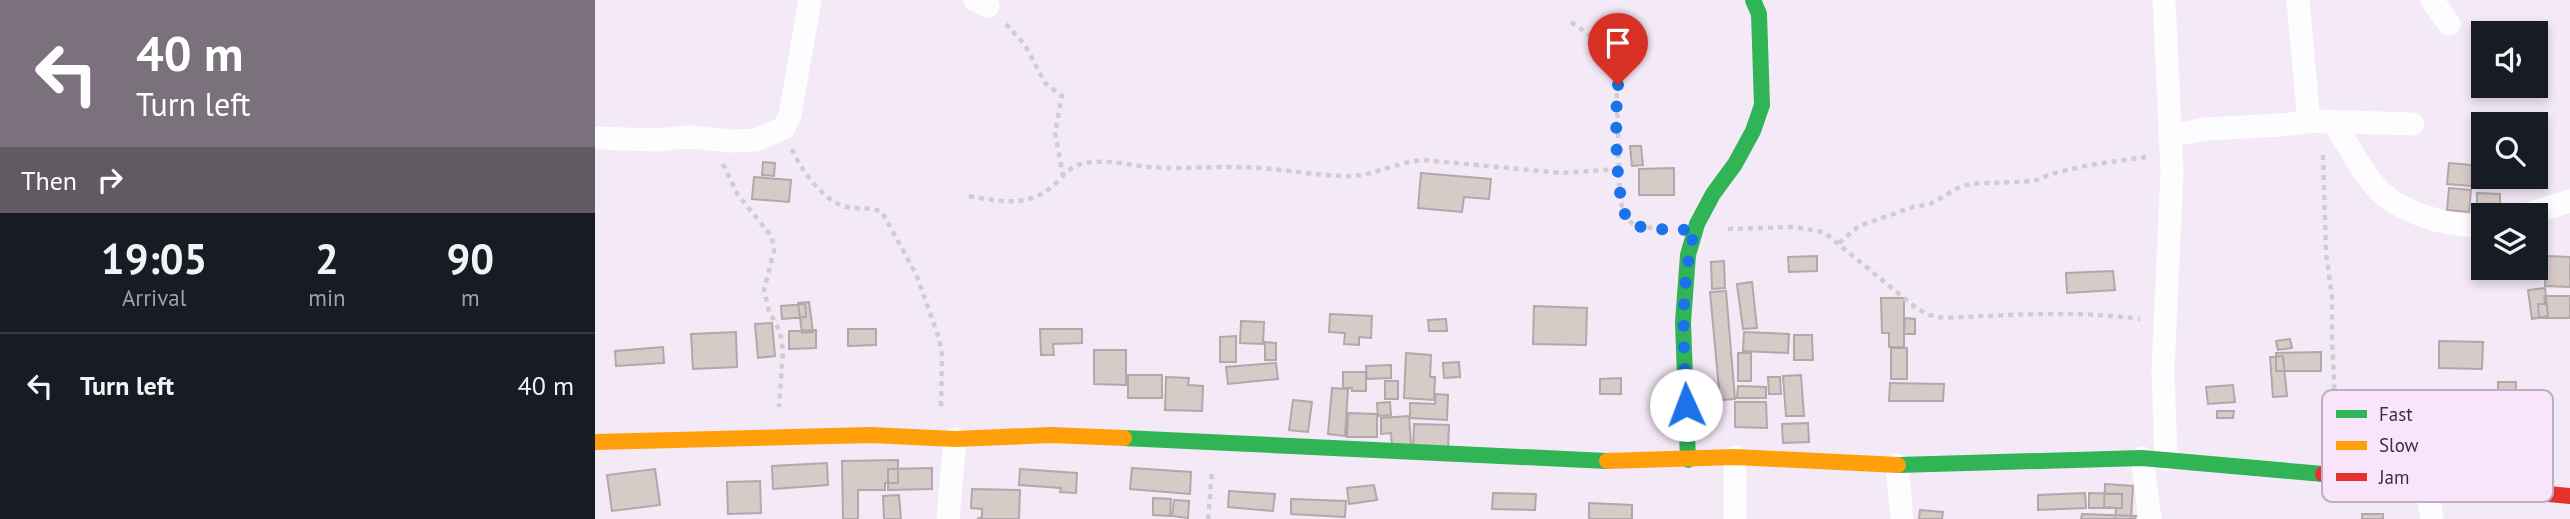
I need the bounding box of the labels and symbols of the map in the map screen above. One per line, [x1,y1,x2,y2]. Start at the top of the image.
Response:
pin [1588,13,1648,85]
position arrow [1649,368,1723,442]
legend [2322,390,2553,502]
text: Fast [2379,402,2413,426]
text: Slow [2379,433,2419,457]
text: Jam [2378,465,2409,489]

